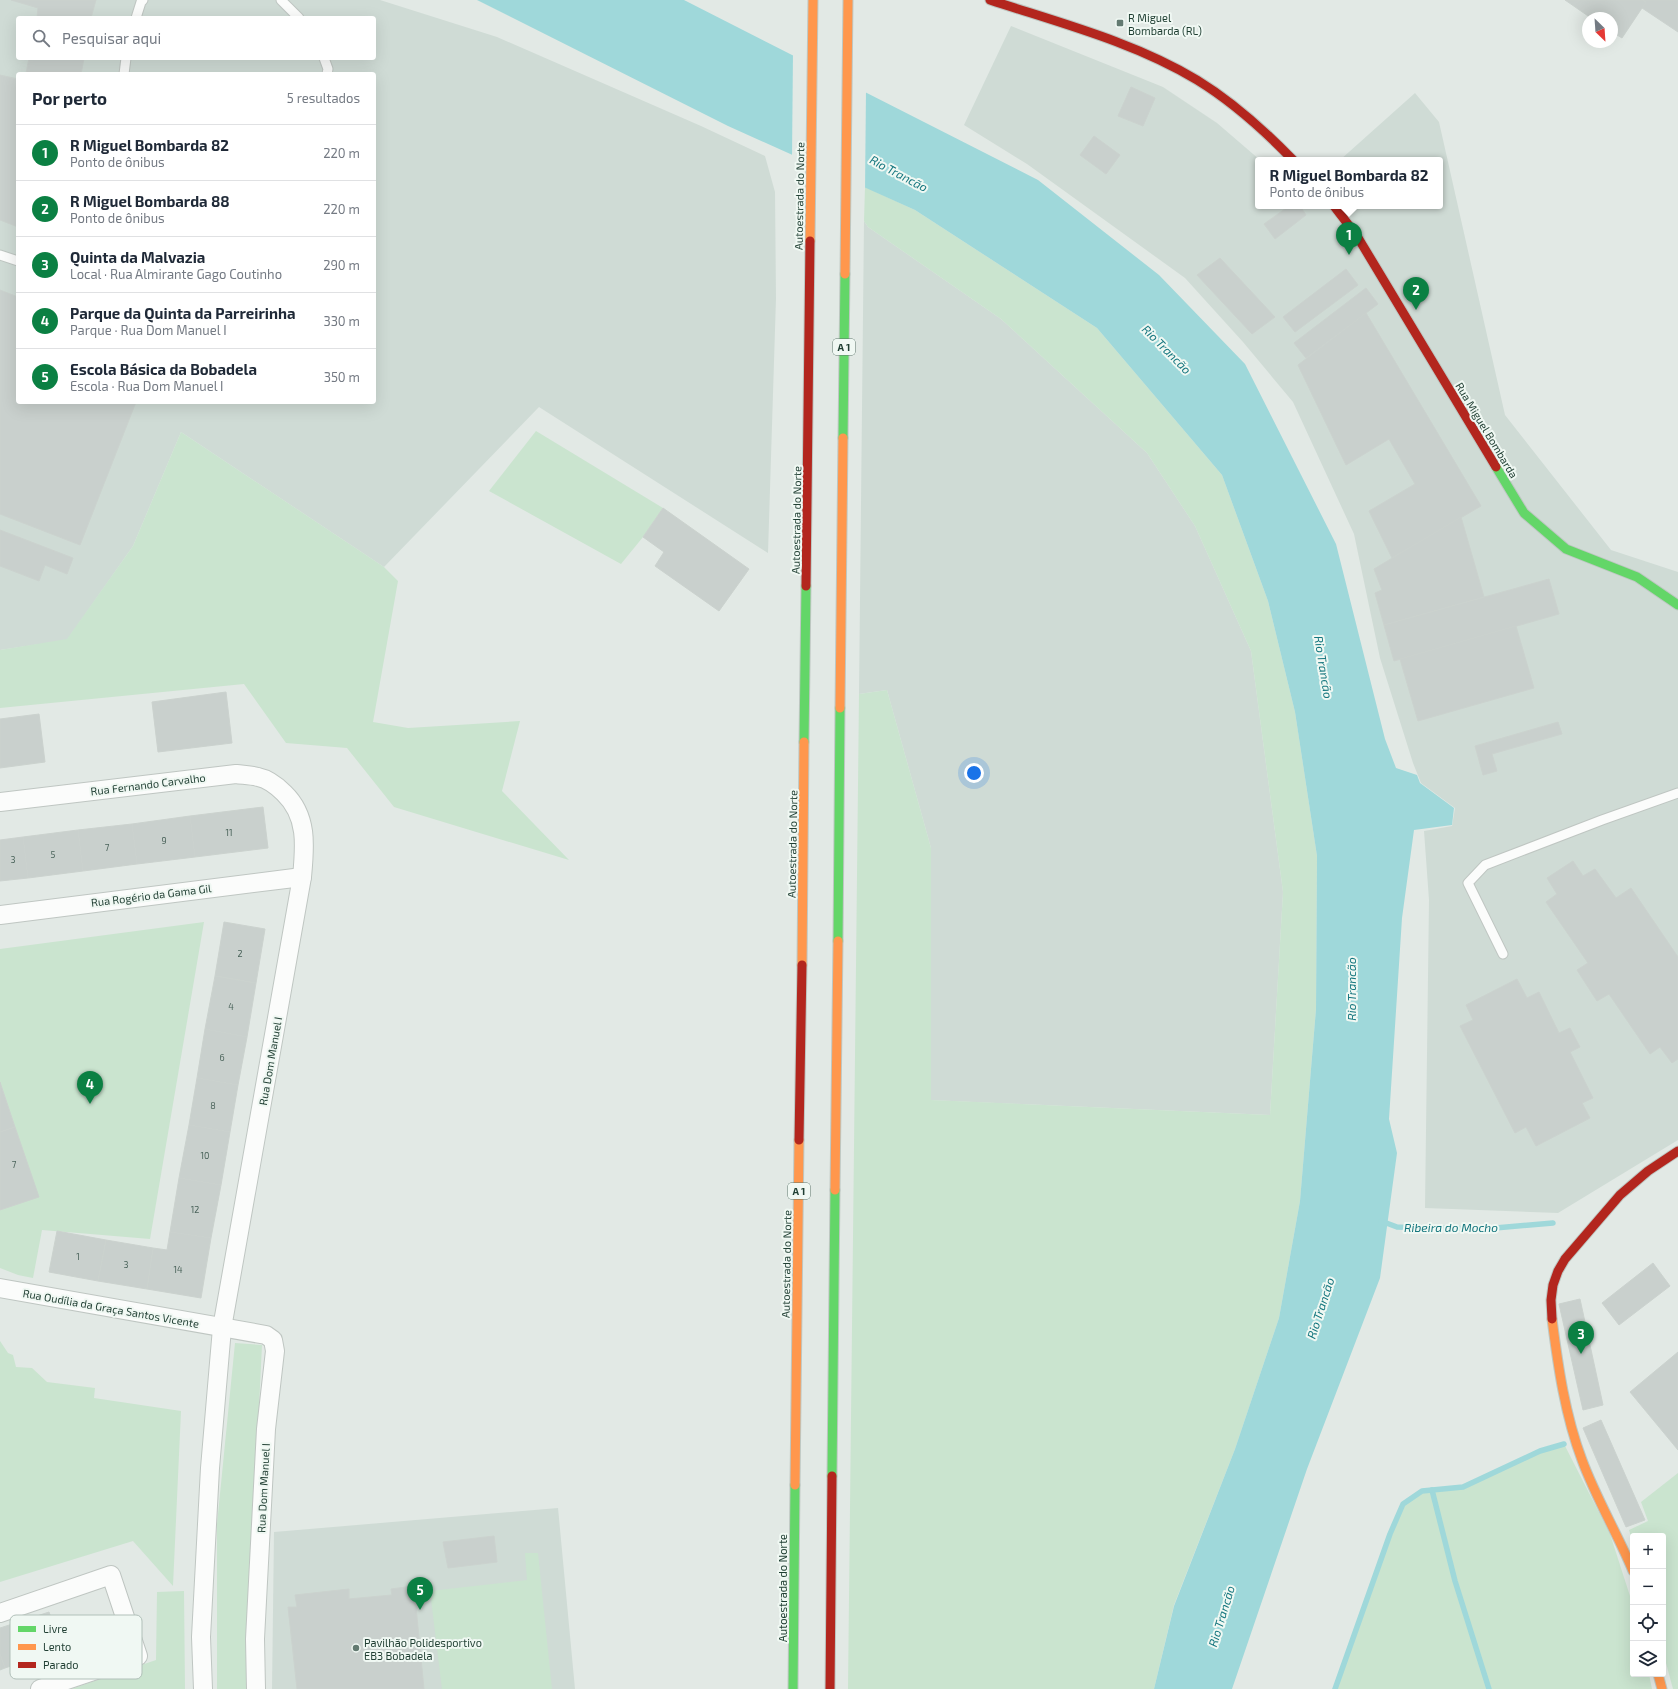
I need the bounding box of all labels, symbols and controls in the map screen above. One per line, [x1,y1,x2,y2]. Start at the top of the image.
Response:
place label: R Miguel Bombarda (RL) [1128,11,1202,37]
north arrow [1582,12,1618,48]
search box [16,16,376,60]
marker: R Miguel Bombarda (RL) [1115,18,1125,28]
icon: search [30,27,52,49]
text: Pesquisar aqui [62,29,161,47]
text: Por perto [32,88,107,108]
text: 5 resultados [287,90,360,106]
text: R Miguel Bombarda 82 [70,136,229,154]
street label: Autoestrada do Norte [792,142,806,250]
text: 1 [42,145,48,161]
text: 220 m [323,145,360,161]
water label: Rio Trancão [868,152,930,194]
text: Ponto de ônibus [70,154,165,170]
popup [1255,157,1443,209]
text: R Miguel Bombarda 82 [1270,166,1428,184]
text: Ponto de ônibus [1270,184,1364,200]
text: R Miguel Bombarda 88 [70,192,230,210]
text: 2 [41,201,49,217]
text: 220 m [323,201,360,217]
text: Ponto de ônibus [70,210,165,226]
pin: 1 [1336,222,1362,255]
text: Quinta da Malvazia [70,248,205,266]
text: 3 [41,257,49,273]
text: 290 m [323,257,360,273]
text: Local · Rua Almirante Gago Coutinho [70,266,282,282]
pin: 2 [1403,277,1429,310]
text: Parque da Quinta da Parreirinha [70,304,296,322]
text: 4 [41,313,49,329]
text: 330 m [323,313,360,329]
text: Parque · Rua Dom Manuel I [70,322,227,338]
water label: Rio Trancão [1140,322,1195,377]
road number: A 1 [833,339,855,355]
text: Escola Básica da Bobadela [70,360,257,378]
text: 5 [41,369,49,385]
text: 350 m [324,369,360,385]
text: Escola · Rua Dom Manuel I [70,378,224,394]
street label: Rua Miguel Bombarda [1453,380,1521,480]
street label: Autoestrada do Norte [789,466,803,574]
water label: Rio Trancão [1312,635,1336,700]
your location [964,763,984,783]
street label: Rua Fernando Carvalho [90,770,206,798]
street label: Autoestrada do Norte [785,790,799,898]
house number: 11 [225,827,233,838]
house number: 9 [161,835,167,846]
house number: 7 [105,842,110,853]
house number: 5 [51,849,56,860]
house number: 3 [10,854,16,865]
street label: Rua Rogério da Gama Gil [90,881,213,909]
house number: 2 [237,948,243,959]
water label: Rio Trancão [1344,957,1358,1021]
house number: 4 [228,1001,234,1012]
street label: Rua Dom Manuel I [256,1016,284,1106]
house number: 6 [219,1052,225,1063]
pin: 4 [77,1071,103,1104]
house number: 8 [210,1100,216,1111]
house number: 10 [200,1150,210,1161]
house number: 7 [12,1159,17,1170]
road number: A 1 [788,1183,810,1199]
house number: 12 [191,1204,199,1215]
street label: Autoestrada do Norte [779,1210,793,1318]
water label: Ribeira do Mocho [1404,1220,1498,1234]
house number: 1 [76,1251,80,1262]
house number: 3 [123,1259,129,1270]
house number: 14 [173,1264,183,1275]
water label: Rio Trancão [1304,1276,1337,1340]
street label: Rua Oudília da Graça Santos Vicente [22,1286,200,1331]
pin: 3 [1568,1321,1594,1354]
street label: Rua Dom Manuel I [254,1443,272,1533]
map controls [1630,1533,1666,1677]
button: + [1630,1533,1666,1569]
street label: Autoestrada do Norte [776,1534,789,1642]
button: − [1630,1569,1666,1605]
pin: 5 [407,1577,433,1610]
water label: Rio Trancão [1205,1583,1237,1648]
button: locate [1630,1605,1666,1641]
legend [10,1615,142,1679]
text: Livre [43,1622,67,1635]
place label: Pavilhão Polidesportivo EB3 Bobadela [364,1636,482,1662]
text: Lento [43,1640,71,1653]
button: layers [1630,1641,1666,1677]
marker: Pavilhão Polidesportivo EB3 Bobadela [351,1643,361,1653]
text: Parado [43,1658,79,1671]

